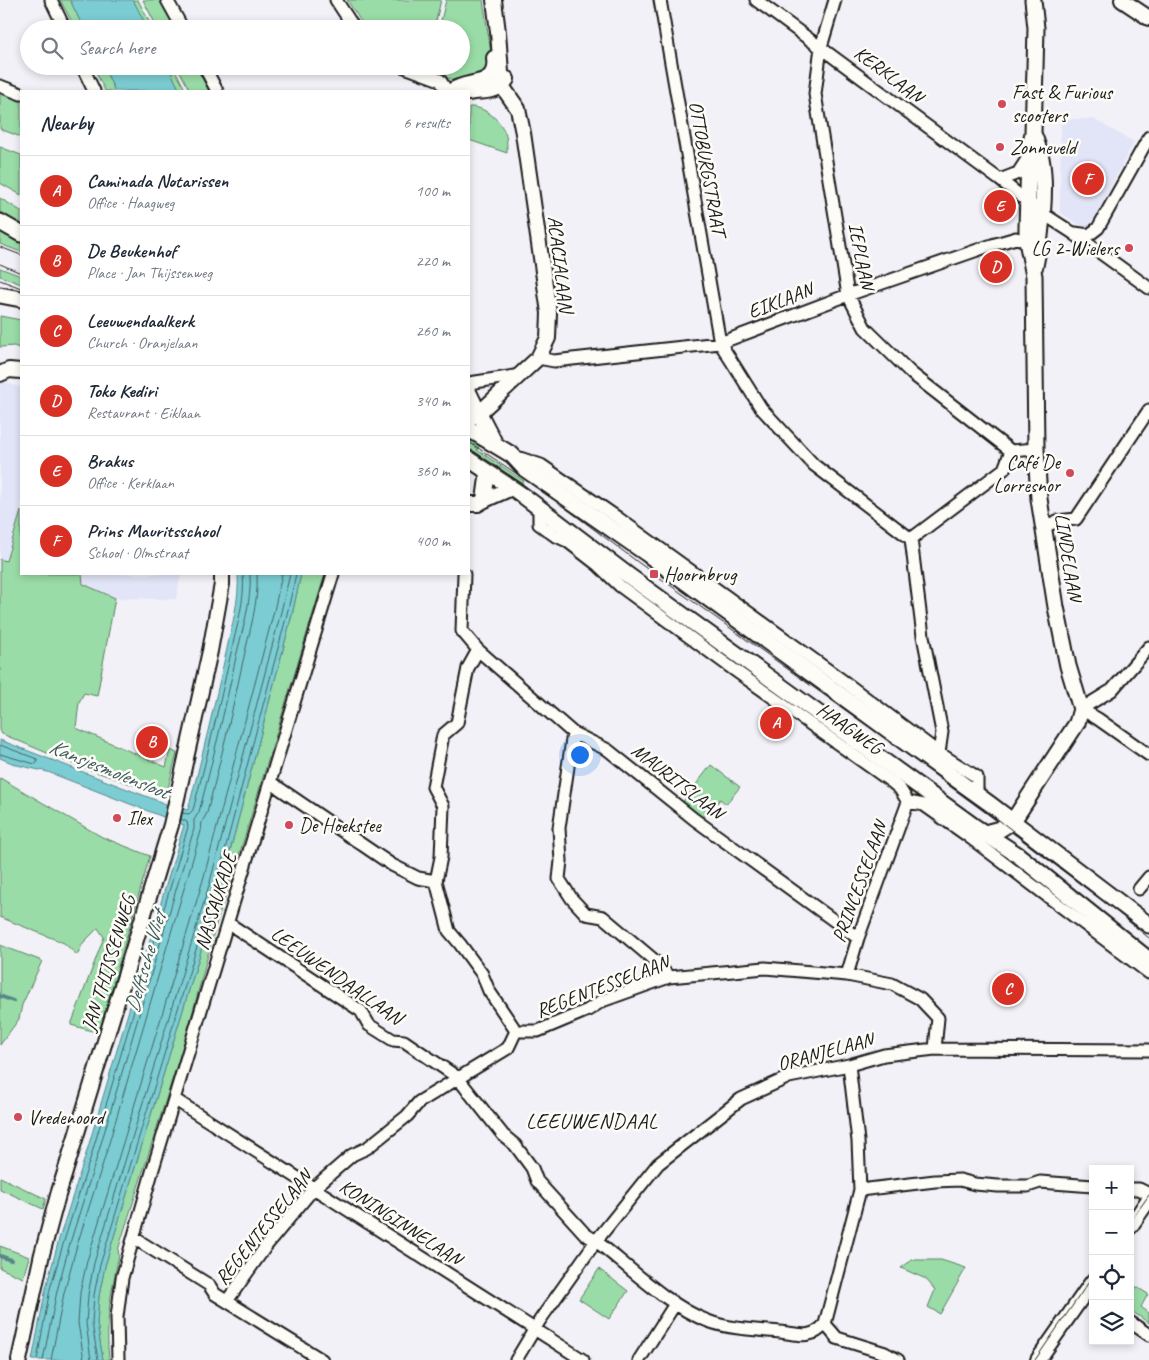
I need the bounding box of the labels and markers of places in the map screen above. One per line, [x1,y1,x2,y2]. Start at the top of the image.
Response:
place label: Fast & Furious scooters [1012,80,1114,128]
marker: Fast & Furious scooters [996,98,1008,110]
place label: Zonneveld [1010,135,1079,160]
marker: Zonneveld [994,141,1006,153]
pin: F [1072,160,1104,198]
pin: E [984,187,1016,225]
place label: LG 2-Wielers [1031,236,1121,261]
marker: LG 2-Wielers [1123,242,1135,254]
pin: D [980,248,1012,286]
place label: Café De Lorresnor [993,450,1062,498]
marker: Café De Lorresnor [1064,467,1076,479]
place label: Hoornbrug [664,562,738,587]
marker: Hoornbrug [648,568,660,580]
pin: A [760,704,792,742]
pin: B [136,723,168,761]
place label: Ilex [127,806,154,831]
marker: Ilex [111,812,123,824]
place label: De Hoekstee [299,813,382,838]
marker: De Hoekstee [283,819,295,831]
pin: C [992,970,1024,1008]
place label: Vredenoord [28,1105,107,1130]
marker: Vredenoord [12,1111,24,1123]

